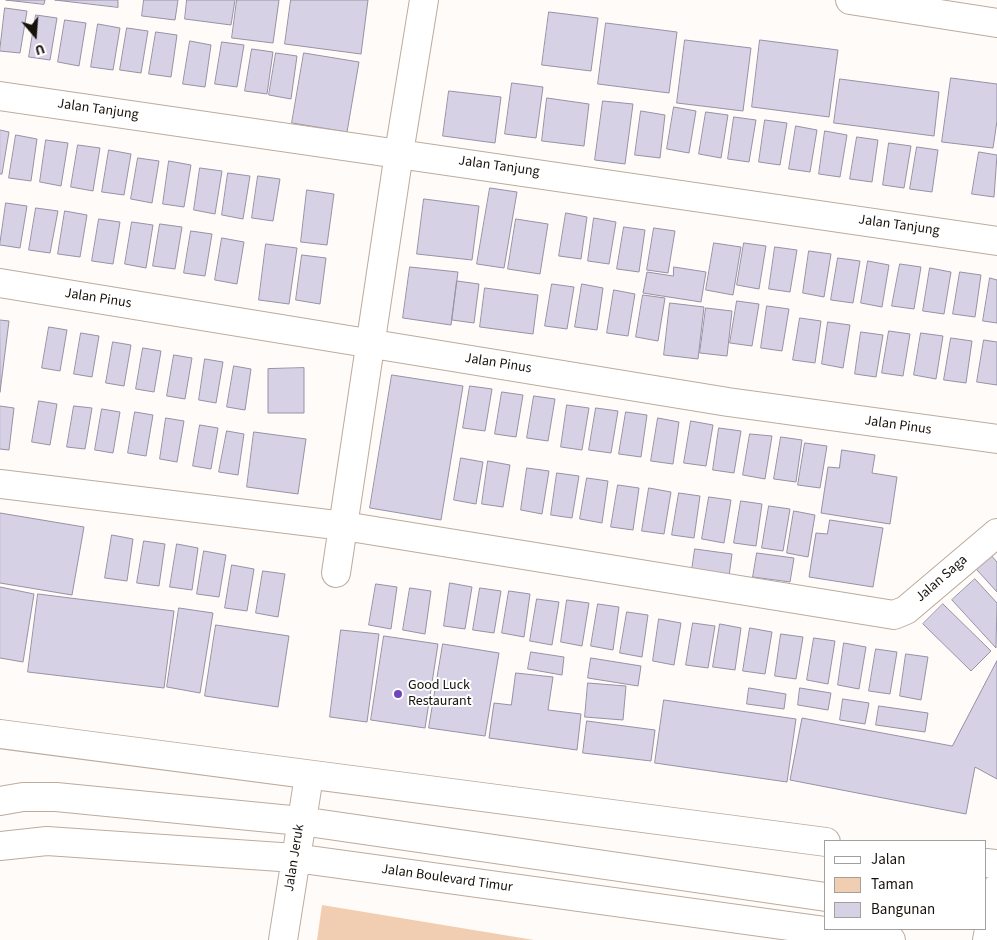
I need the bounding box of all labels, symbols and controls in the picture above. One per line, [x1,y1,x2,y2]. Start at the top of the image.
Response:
north arrow [10,10,60,60]
text: U [32,38,47,60]
street label: Jalan Tanjung [56,96,140,124]
street label: Jalan Tanjung [457,153,541,181]
street label: Jalan Tanjung [857,212,941,240]
street label: Jalan Pinus [63,285,133,313]
street label: Jalan Pinus [463,350,533,378]
street label: Jalan Pinus [863,413,933,439]
street label: Jalan Saga [913,552,971,606]
place label: Good Luck Restaurant [408,678,471,710]
marker: Good Luck Restaurant [392,688,404,700]
street label: Jalan Jeruk [281,823,309,893]
legend [824,840,987,930]
text: Jalan [871,849,905,870]
street label: Jalan Boulevard Timur [380,861,514,897]
text: Taman [871,874,914,895]
text: Bangunan [871,899,935,920]

